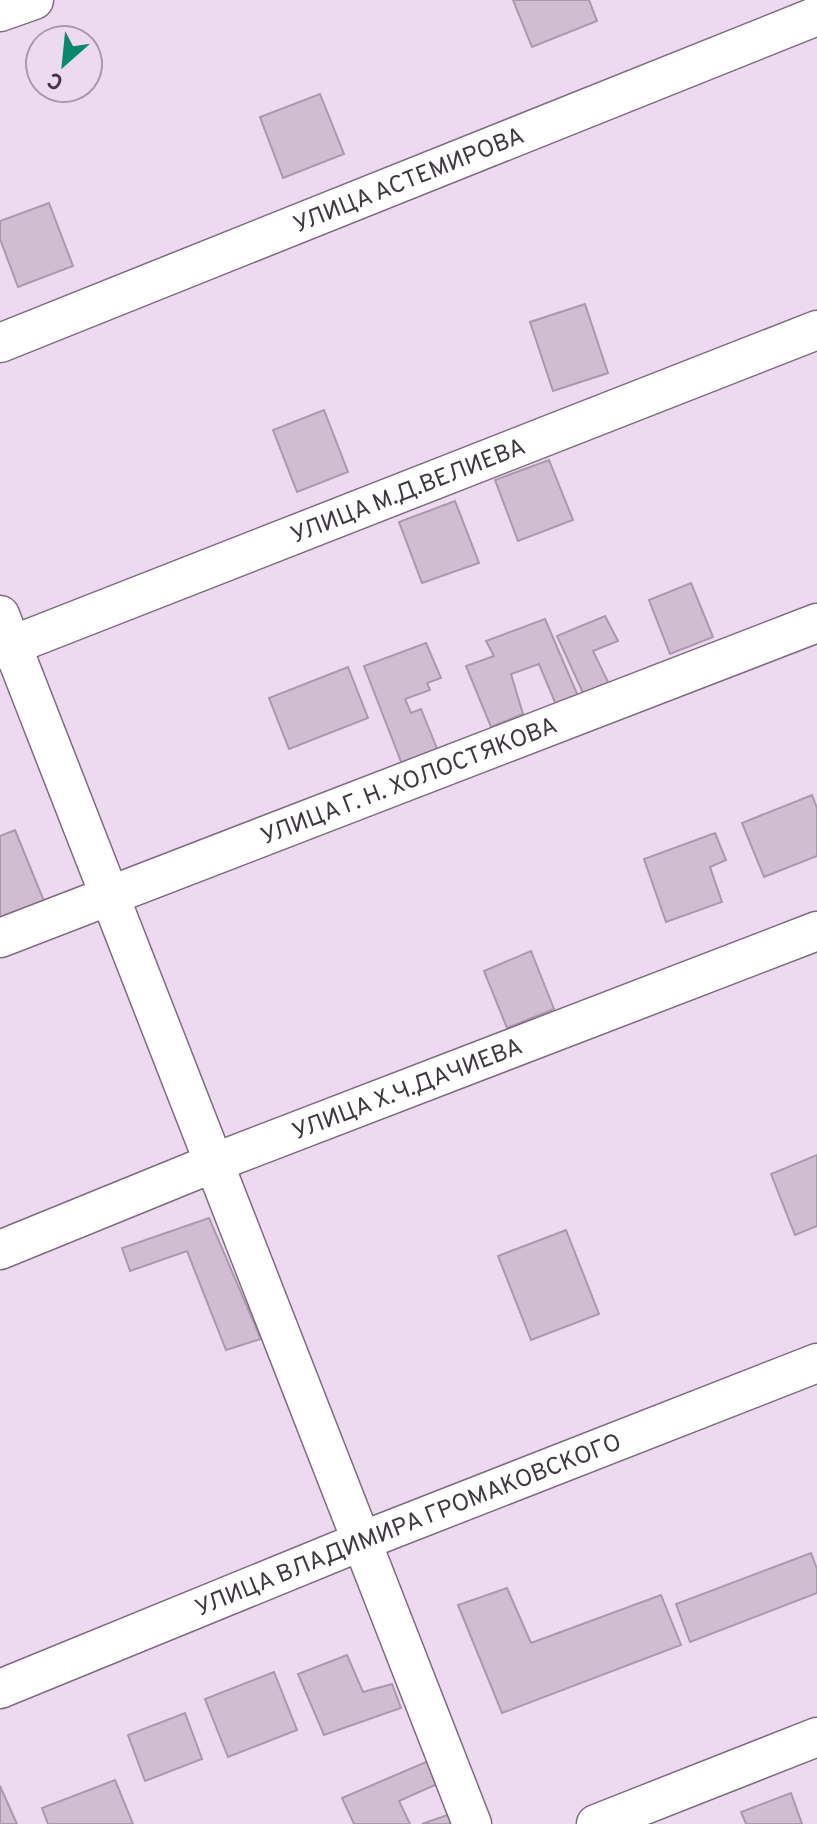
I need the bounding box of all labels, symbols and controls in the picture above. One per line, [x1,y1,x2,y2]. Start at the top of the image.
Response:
north arrow [24,24,104,104]
text: С [44,64,68,95]
street label: УЛИЦА АСТЕМИРОВА [289,122,529,241]
street label: УЛИЦА М.Д.ВЕЛИЕВА [287,433,530,552]
street label: УЛИЦА Г. Н. ХОЛОСТЯКОВА [257,712,562,853]
street label: УЛИЦА Х.Ч.ДАЧИЕВА [288,1033,527,1148]
street label: УЛИЦА ВЛАДИМИРА ГРОМАКОВСКОГО [191,1428,626,1625]

